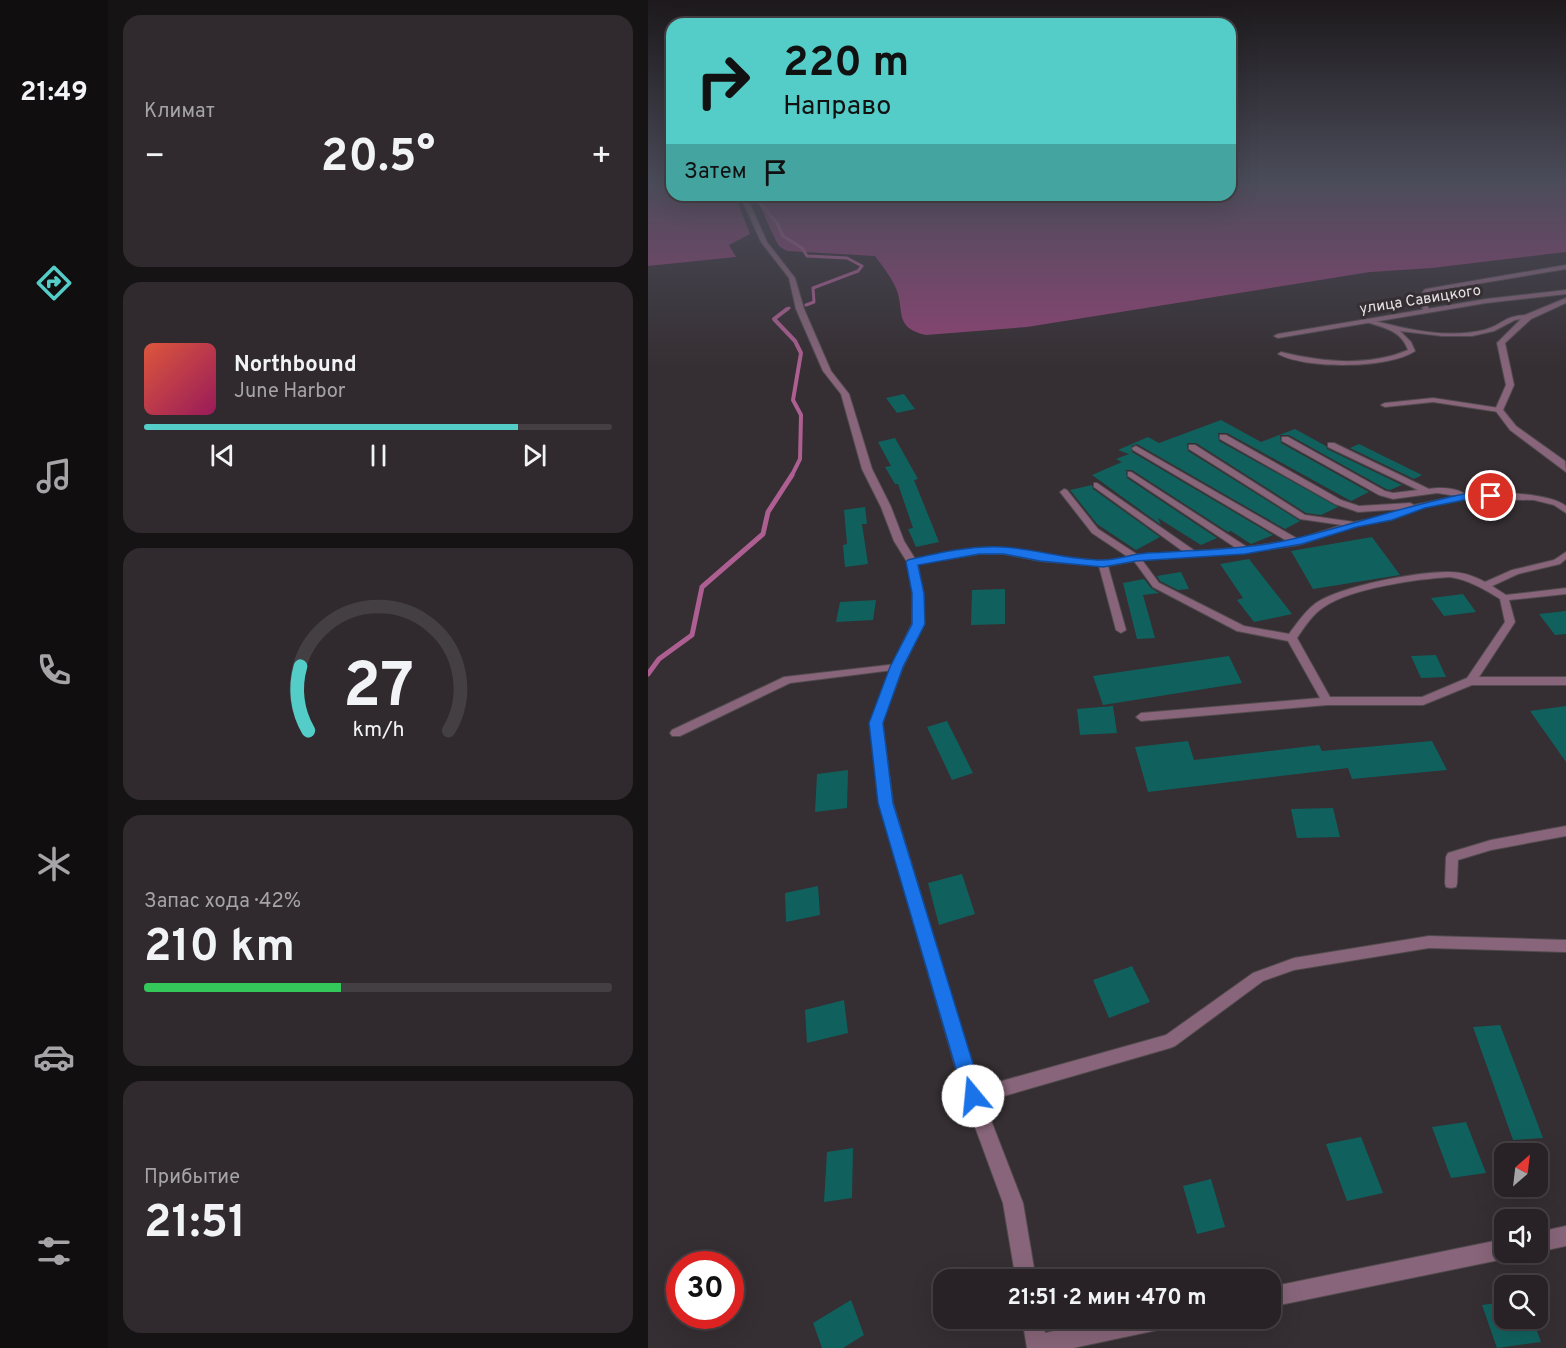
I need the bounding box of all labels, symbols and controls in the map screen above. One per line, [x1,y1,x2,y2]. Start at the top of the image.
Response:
text: 220 m [783,38,909,91]
icon: right [684,42,762,120]
text: 21:49 [20,76,88,110]
text: Направо [783,90,891,124]
text: Климат [144,99,215,125]
text: 20.5° [321,130,435,187]
text: − [144,137,165,179]
text: + [591,137,612,179]
icon: arrive [759,156,792,189]
text: Затем [684,159,747,186]
icon: directions [33,262,75,304]
street label: улица Савицкого [1358,281,1482,319]
text: Northbound [234,352,357,379]
text: June Harbor [234,379,346,405]
icon: previous [206,439,239,472]
icon: pause [362,439,395,472]
icon: next [518,439,551,472]
icon: music [33,455,75,497]
pin [1465,470,1516,521]
icon: arrive [1474,479,1507,512]
icon: phone [33,649,75,691]
text: 27 [342,650,414,729]
text: km/h [352,717,404,744]
icon: climate [33,843,75,885]
text: Запас хода · 42% [144,889,301,915]
text: 210 km [144,920,295,977]
icon: car [33,1036,75,1078]
position arrow [941,1064,1005,1128]
north arrow [1494,1143,1548,1197]
map controls [1494,1143,1548,1329]
text: Прибытие [144,1165,240,1191]
text: 21:51 [144,1196,246,1253]
button: sound [1494,1209,1548,1263]
icon: filters [33,1230,75,1272]
speed limit sign: 30 [666,1251,744,1329]
button: search [1494,1275,1548,1329]
text: 21:51 · 2 мин · 470 m [1008,1285,1206,1312]

